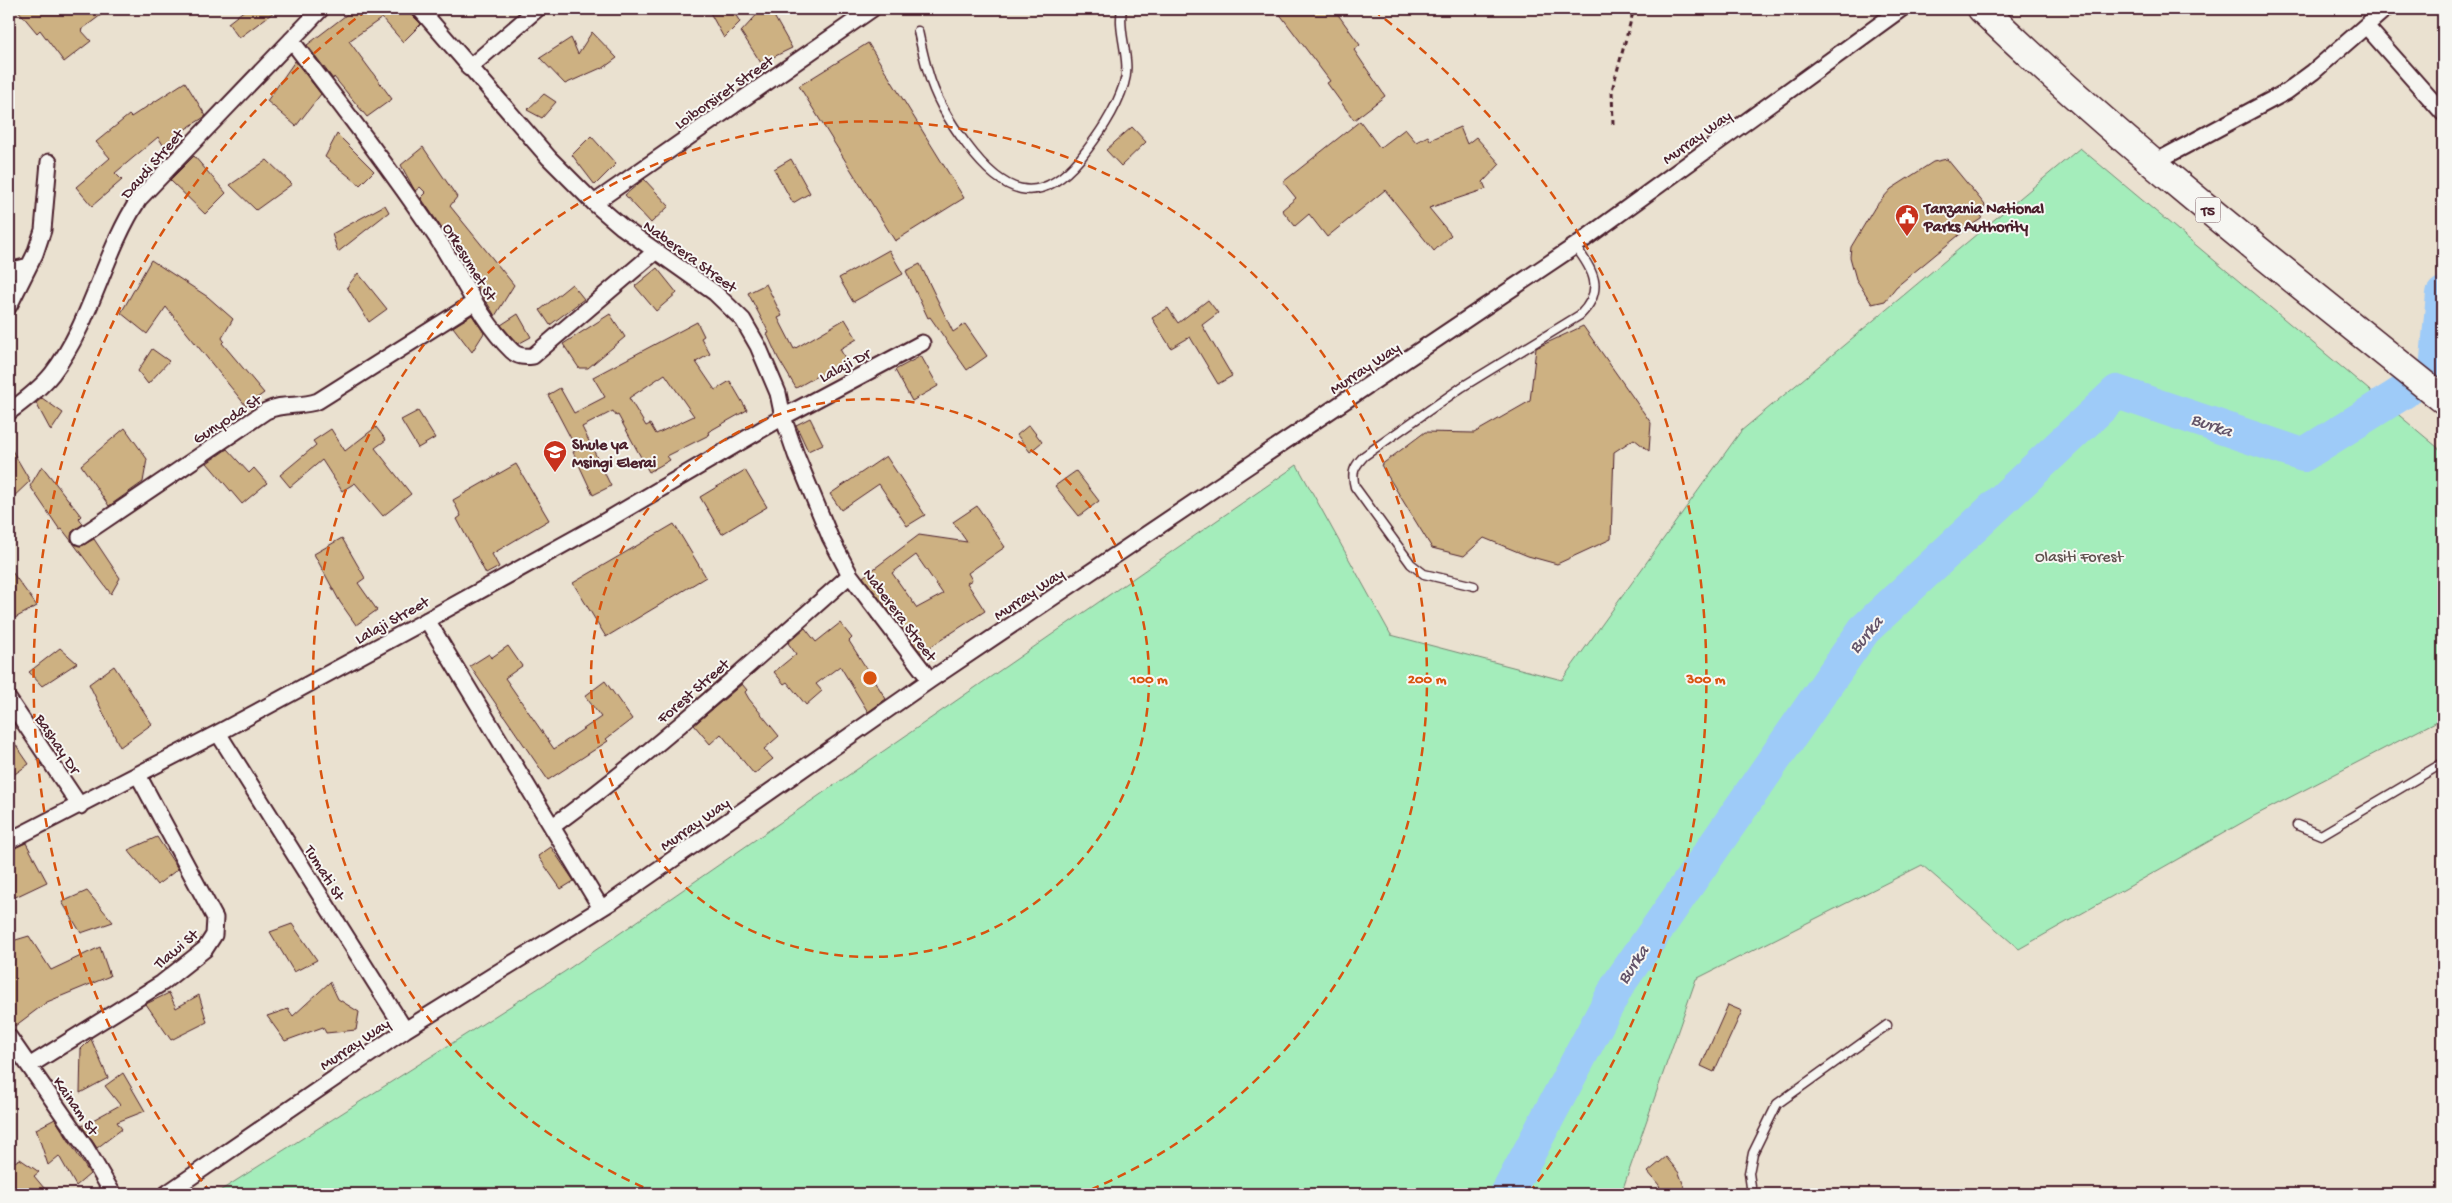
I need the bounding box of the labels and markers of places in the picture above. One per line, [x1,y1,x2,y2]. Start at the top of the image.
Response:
place label: Tanzania National Parks Authority [1922,201,2044,238]
public building icon: Tanzania National Parks Authority [1894,203,1920,237]
place label: Shule ya Msingi Elerai [572,437,657,474]
school or university icon: Shule ya Msingi Elerai [542,439,568,473]
centre of rings [861,669,879,687]

